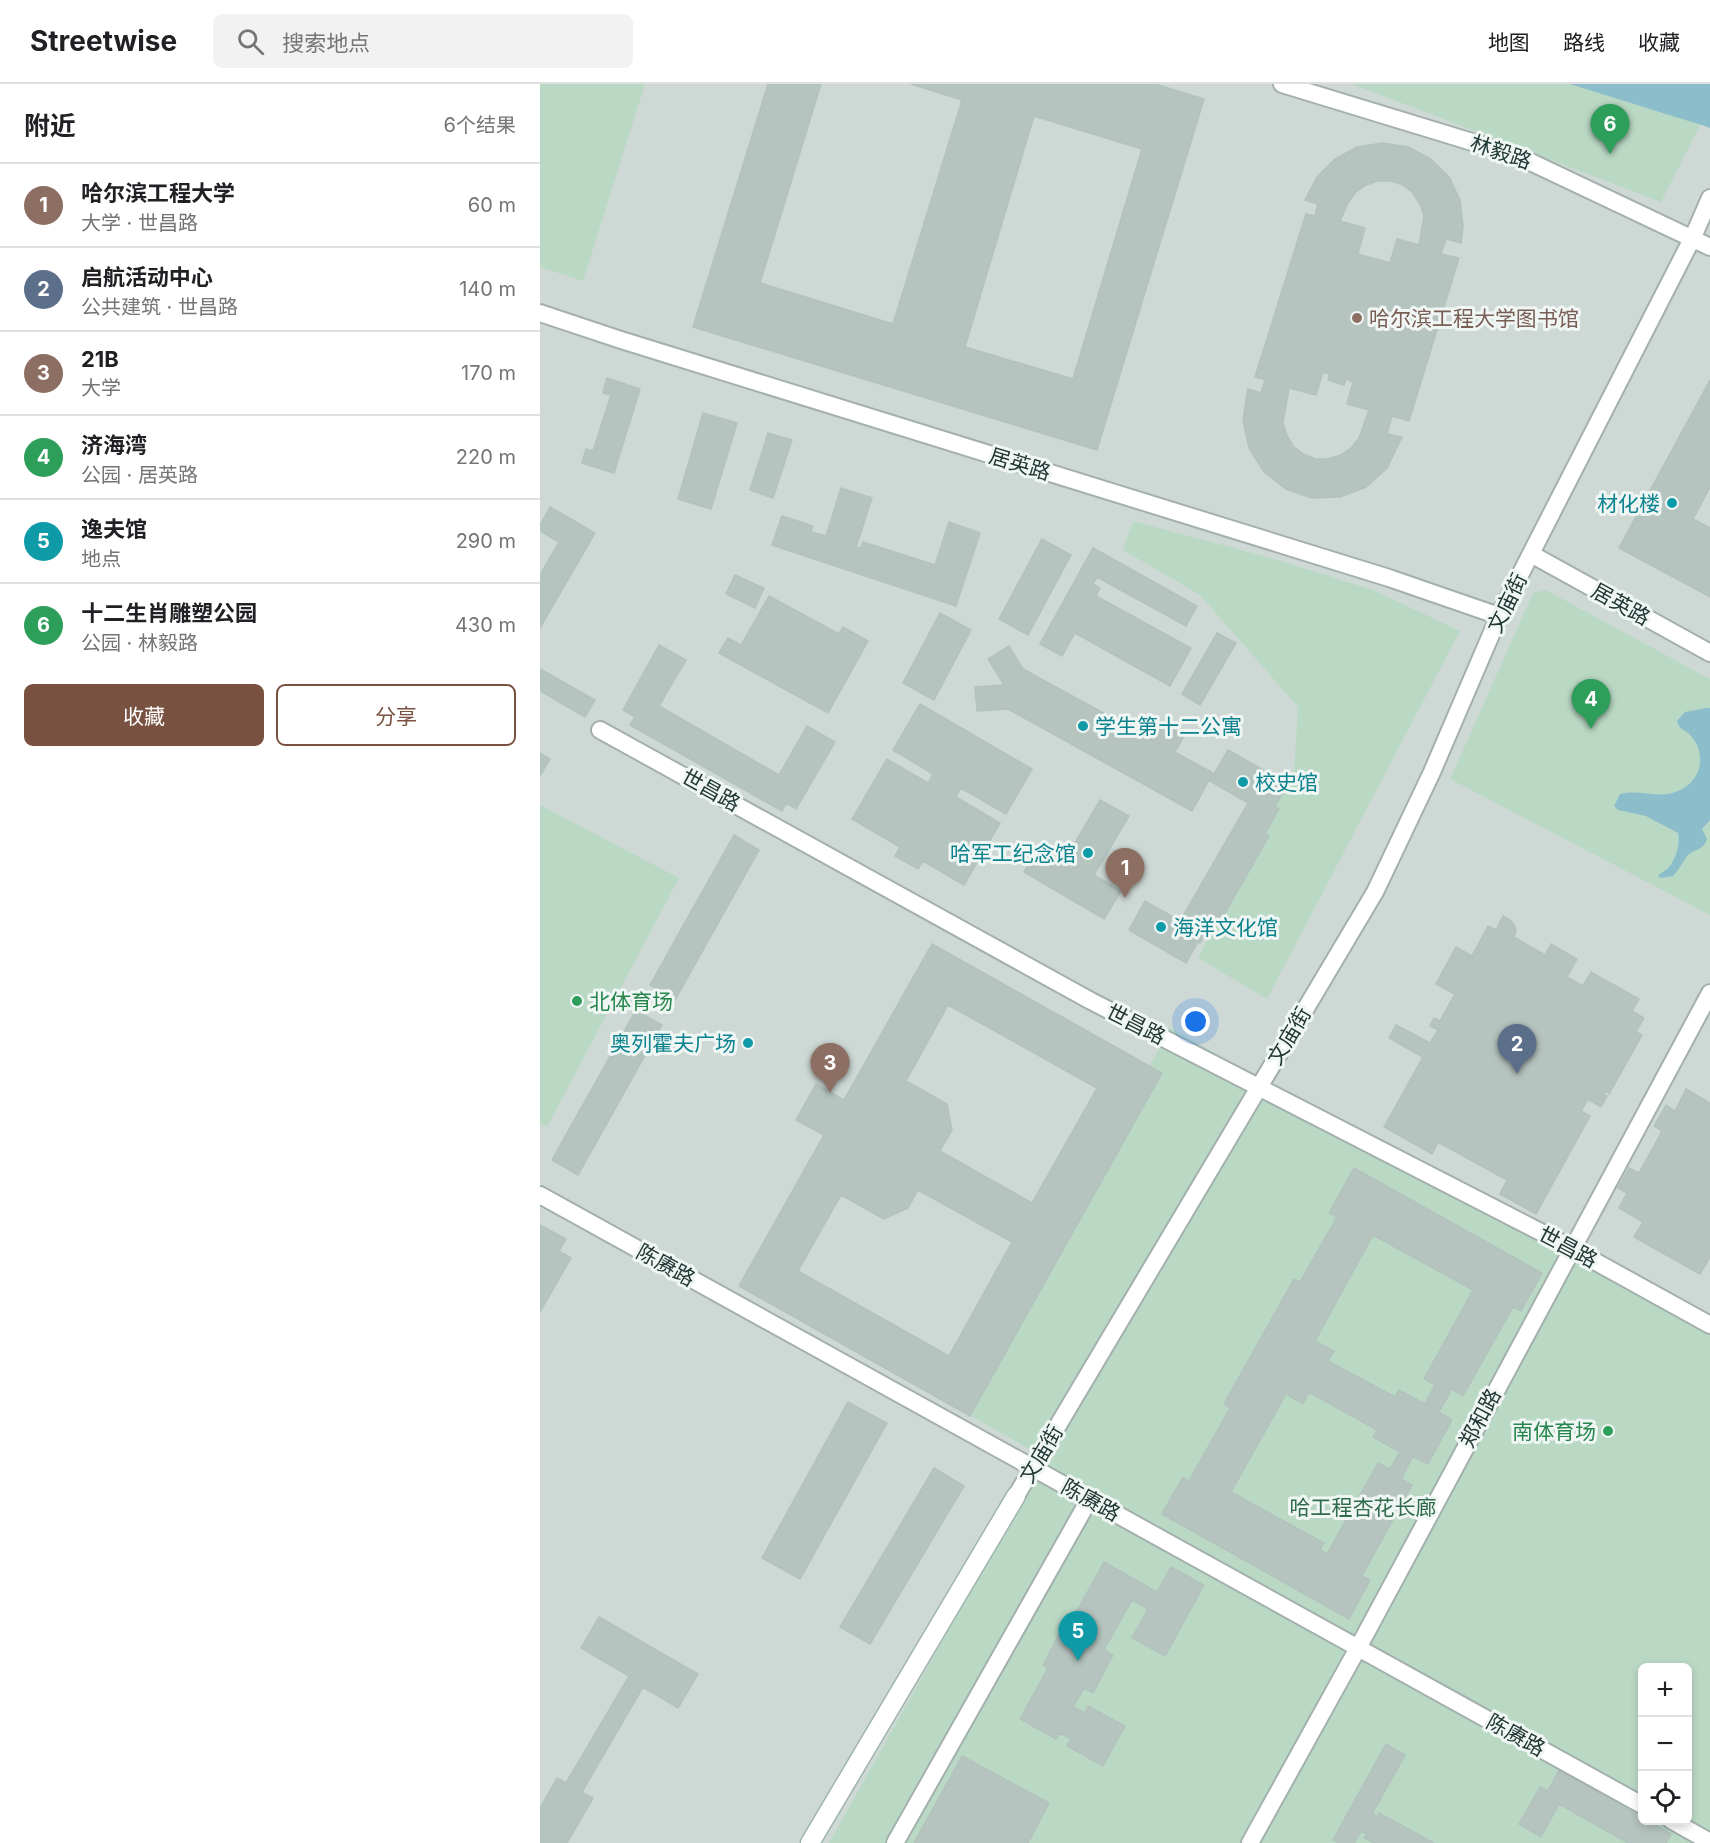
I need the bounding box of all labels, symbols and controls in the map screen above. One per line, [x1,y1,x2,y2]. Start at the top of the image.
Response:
search box [213,14,633,68]
text: Streetwise [30,24,177,58]
icon: search [234,25,267,58]
text: 搜索地点 [282,30,370,56]
text: 地图 [1488,30,1530,55]
text: 路线 [1563,30,1605,55]
text: 收藏 [1638,30,1680,55]
pin: 6 [1590,104,1630,154]
text: 附近 [24,110,76,141]
text: 6个结果 [444,113,516,137]
street label: 林毅路 [1467,130,1535,174]
text: 哈尔滨工程大学 [81,180,235,206]
text: 1 [39,193,48,217]
text: 60 m [468,193,516,217]
text: 大学 · 世昌路 [81,211,198,235]
text: 启航活动中心 [81,264,213,290]
text: 2 [37,277,50,301]
text: 140 m [459,277,516,301]
text: 公共建筑 · 世昌路 [81,295,238,319]
place label: 哈尔滨工程大学图书馆 [1369,306,1579,331]
marker: 哈尔滨工程大学图书馆 [1350,311,1364,325]
text: 21B [81,346,119,372]
text: 3 [37,361,50,385]
text: 170 m [461,361,516,385]
text: 大学 [81,376,121,400]
text: 济海湾 [81,432,147,458]
street label: 居英路 [986,443,1054,485]
text: 4 [37,445,50,469]
text: 220 m [456,445,516,469]
text: 公园 · 居英路 [81,463,198,487]
place label: 材化楼 [1597,491,1660,516]
marker: 材化楼 [1665,496,1679,510]
text: 逸夫馆 [81,516,147,542]
text: 5 [37,529,50,553]
text: 290 m [456,529,516,553]
text: 地点 [81,547,121,571]
street label: 文庙街 [1482,569,1532,637]
street label: 居英路 [1587,578,1655,630]
text: 十二生肖雕塑公园 [81,600,257,626]
text: 6 [37,613,50,637]
text: 430 m [455,613,516,637]
text: 公园 · 林毅路 [81,631,198,655]
pin: 4 [1572,680,1610,729]
button: 收藏 [24,684,264,746]
button: 分享 [276,684,516,746]
place label: 学生第十二公寓 [1095,714,1242,739]
marker: 学生第十二公寓 [1076,719,1090,733]
street label: 世昌路 [677,764,745,816]
place label: 校史馆 [1255,770,1318,795]
marker: 校史馆 [1236,775,1250,789]
place label: 哈军工纪念馆 [950,841,1076,866]
marker: 哈军工纪念馆 [1081,846,1095,860]
pin: 1 [1106,848,1144,898]
place label: 海洋文化馆 [1173,915,1278,940]
marker: 海洋文化馆 [1154,920,1168,934]
place label: 北体育场 [589,989,673,1014]
marker: 北体育场 [570,994,584,1008]
street label: 世昌路 [1102,999,1170,1049]
street label: 文庙街 [1262,1003,1316,1069]
your location [1181,1007,1210,1036]
pin: 2 [1498,1024,1536,1074]
place label: 奥列霍夫广场 [610,1031,736,1056]
marker: 奥列霍夫广场 [741,1036,755,1050]
pin: 3 [810,1044,850,1093]
street label: 世昌路 [1534,1221,1602,1273]
street label: 陈赓路 [632,1239,700,1291]
street label: 郑和路 [1454,1384,1506,1452]
place label: 南体育场 [1512,1419,1596,1444]
street label: 文庙街 [1014,1421,1068,1487]
marker: 南体育场 [1601,1424,1615,1438]
street label: 陈赓路 [1057,1474,1125,1526]
park label: 哈工程杏花长廊 [1290,1495,1437,1520]
pin: 5 [1058,1612,1098,1661]
map controls [1638,1663,1692,1825]
button: + [1638,1663,1692,1717]
street label: 陈赓路 [1482,1709,1550,1761]
button: − [1638,1717,1692,1771]
button: locate [1638,1771,1692,1825]

